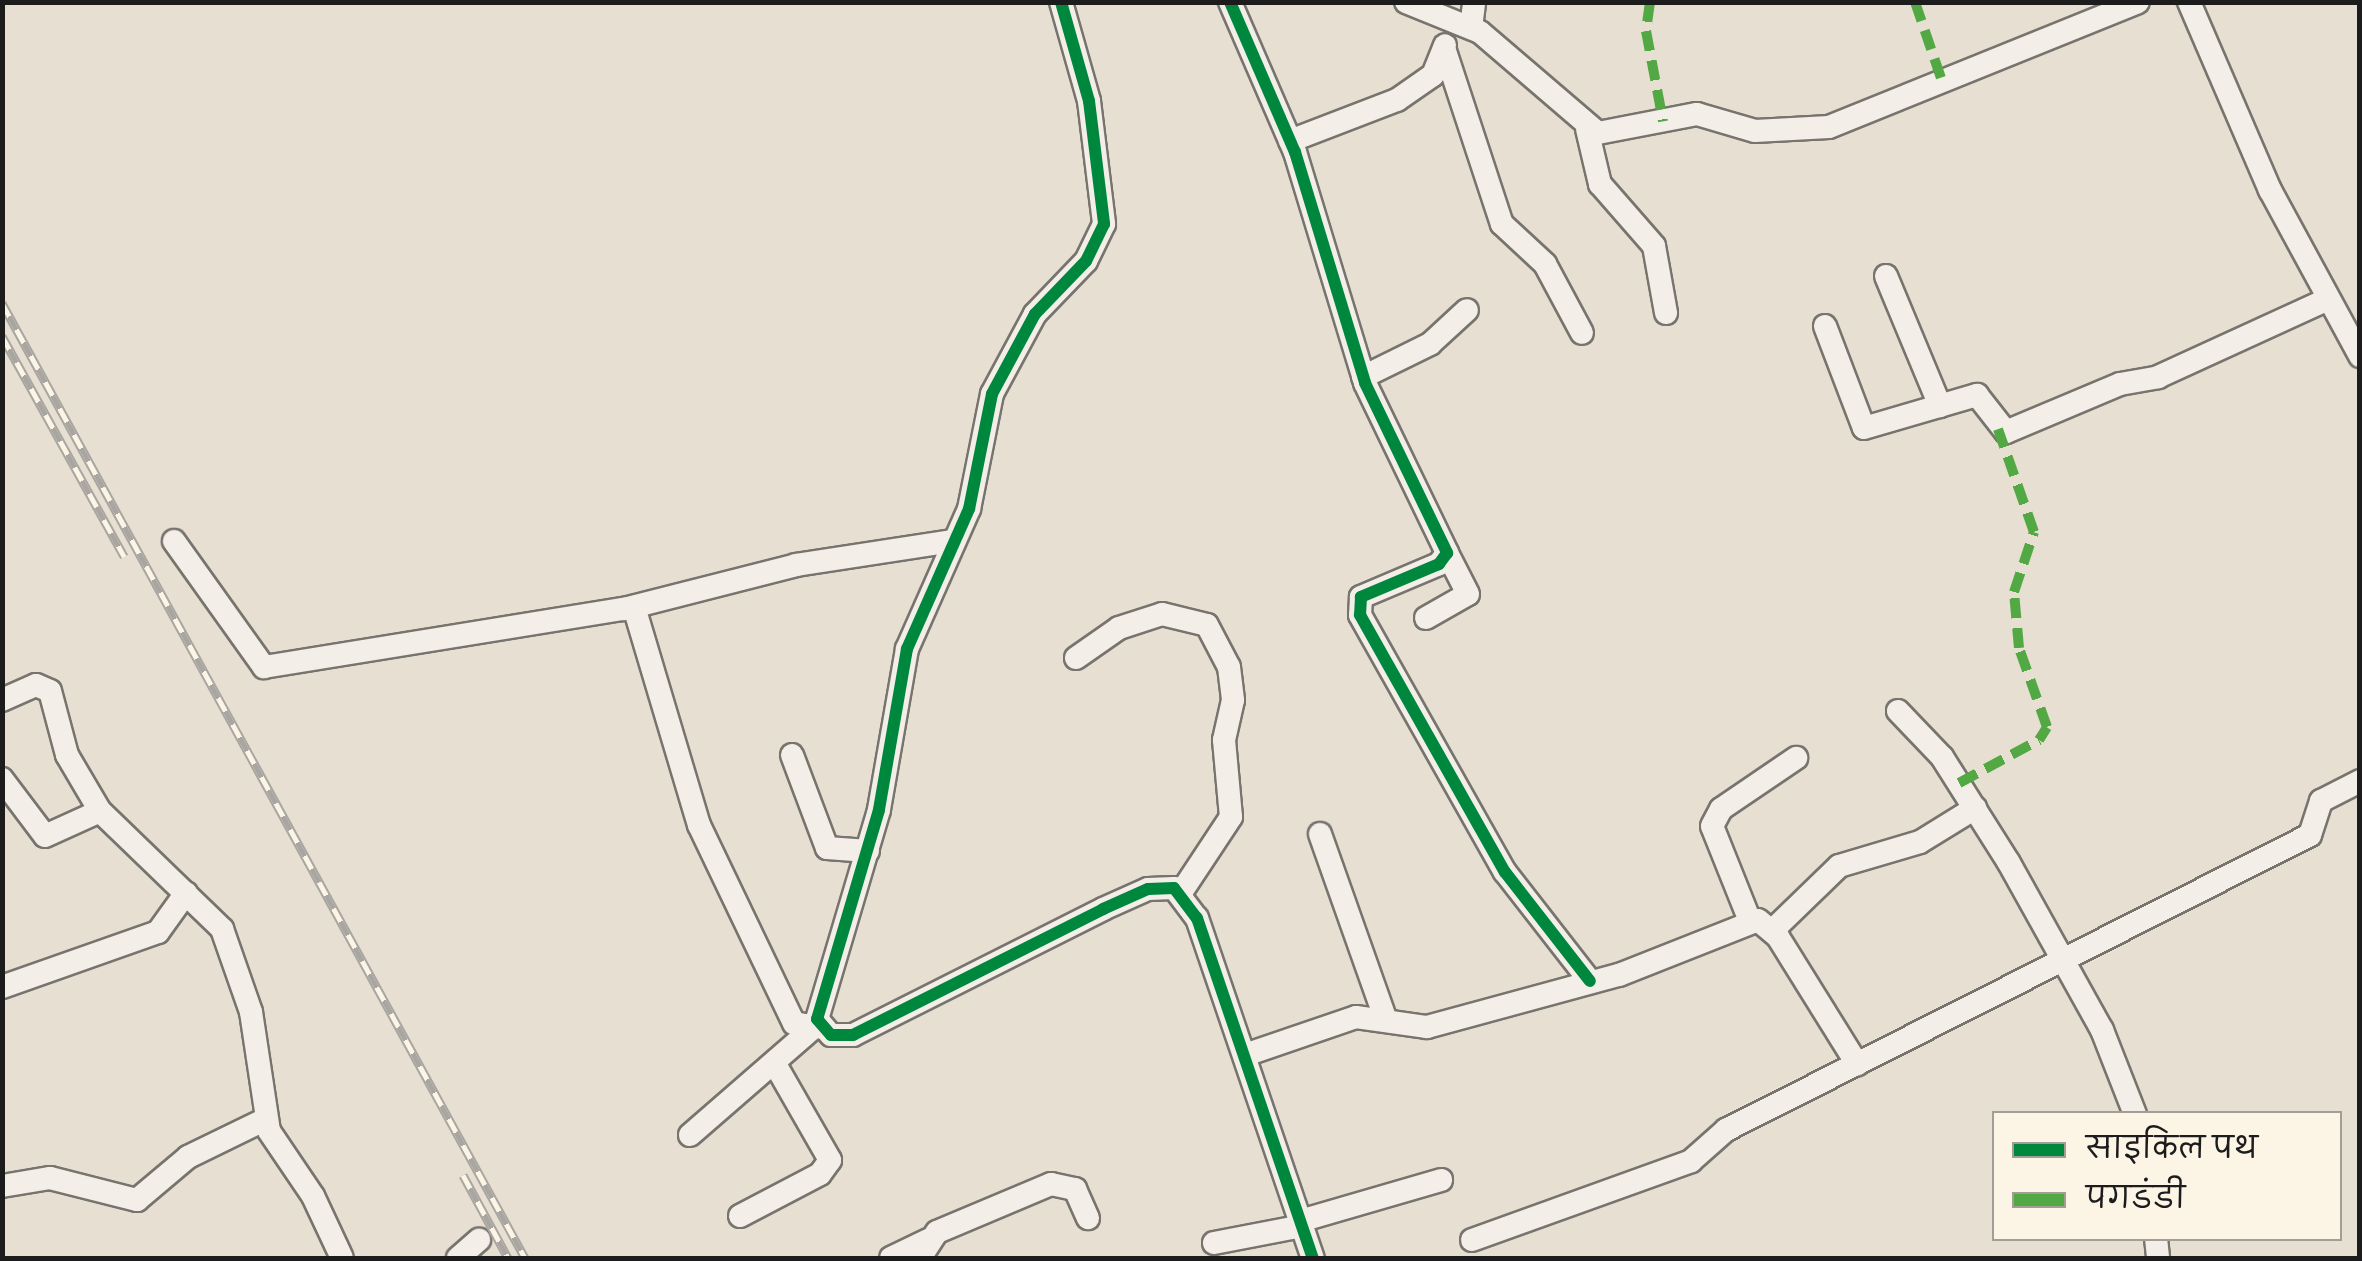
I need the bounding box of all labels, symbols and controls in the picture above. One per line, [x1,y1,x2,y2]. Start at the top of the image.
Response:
legend [1992,1111,2342,1241]
text: साइकिल पथ [2086,1128,2258,1166]
text: पगडंडी [2086,1178,2185,1216]

